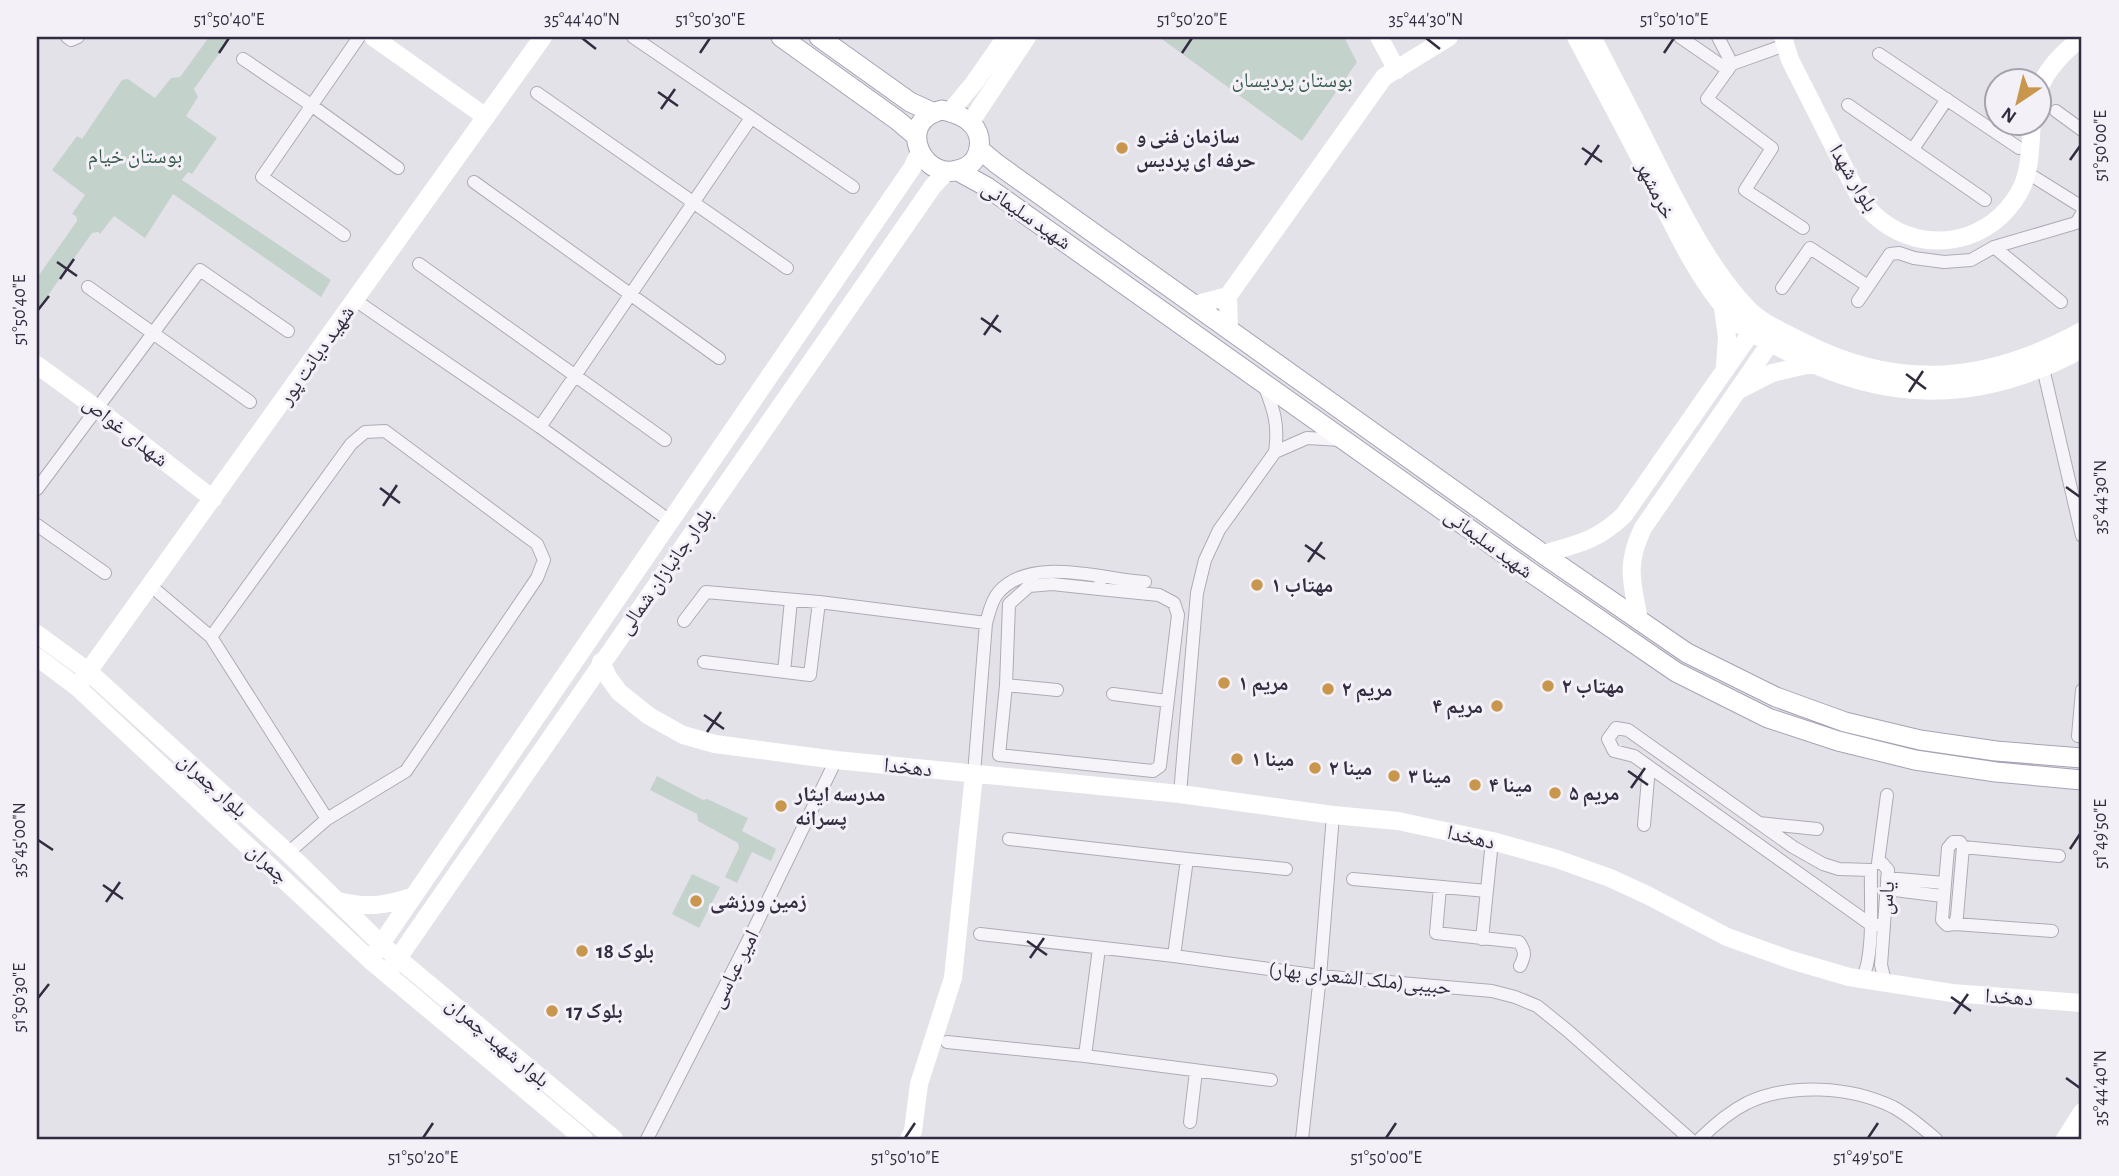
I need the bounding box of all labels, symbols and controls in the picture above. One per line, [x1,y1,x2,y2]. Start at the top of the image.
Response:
text: 51°50'40"E [194,11,265,29]
text: 35°44'40"N [544,11,620,29]
text: 51°50'30"E [675,11,745,29]
text: 51°50'20"E [1157,11,1228,29]
text: 35°44'30"N [1389,11,1463,29]
text: 51°50'10"E [1640,11,1709,29]
north arrow [1982,66,2052,136]
park label: بوستان پردیسان [1231,70,1353,92]
text: N [1998,103,2020,126]
text: 51°50'00"E [2092,110,2110,182]
place label: سازمان فنی و حرفه ای پردیس [1136,126,1256,173]
marker: سازمان فنی و حرفه ای پردیس [1114,140,1130,156]
street label: بلوار شهدا [1825,141,1882,216]
park label: بوستان خیام [88,146,182,170]
street label: خرمشهر [1631,157,1679,223]
street label: شهید سلیمانی [977,177,1075,255]
text: 51°50'40"E [11,274,29,345]
street label: شهید دیانت پور [274,302,359,410]
street label: شهدای غواص [78,392,172,473]
text: 35°44'30"N [2092,460,2110,534]
street label: بلوار جانبازان شمالی [614,504,718,639]
street label: شهید سلیمانی [1439,504,1537,584]
place label: مهتاب ۱ [1271,575,1333,597]
marker: مهتاب ۱ [1249,577,1265,593]
place label: مریم ۱ [1238,673,1289,697]
marker: مریم ۱ [1216,675,1232,691]
place label: مهتاب ۲ [1562,676,1624,698]
marker: مهتاب ۲ [1540,678,1556,694]
place label: مریم ۲ [1342,679,1393,703]
marker: مریم ۲ [1320,681,1336,697]
place label: مریم ۴ [1432,696,1483,720]
marker: مریم ۴ [1489,698,1505,714]
street label: بلوار چمران [173,749,251,822]
place label: مینا ۱ [1251,749,1294,771]
marker: مینا ۱ [1229,751,1245,767]
street label: دهخدا [883,755,933,780]
place label: مینا ۲ [1329,758,1372,780]
marker: مینا ۲ [1307,760,1323,776]
place label: مینا ۳ [1408,766,1451,788]
marker: مینا ۳ [1386,768,1402,784]
place label: مینا ۴ [1489,775,1532,797]
marker: مینا ۴ [1467,777,1483,793]
place label: مریم ۵ [1569,783,1620,807]
place label: مدرسه ایثار پسرانه [794,784,885,830]
marker: مریم ۵ [1547,785,1563,801]
marker: مدرسه ایثار پسرانه [773,798,789,814]
text: 51°49'50"E [2092,799,2110,869]
text: 35°45'00"N [11,802,29,878]
street label: دهخدا [1445,822,1497,853]
street label: چمران [242,839,292,888]
street label: یاس [1875,880,1900,916]
place label: زمین ورزشی [710,891,807,914]
marker: زمین ورزشی [688,893,704,909]
street label: امیر عباسی [706,927,765,1012]
place label: بلوک 18 [596,941,654,963]
marker: بلوک 18 [574,943,590,959]
street label: حبیبی(ملک الشعرای بهار) [1267,958,1452,1001]
text: 51°50'30"E [11,963,29,1033]
street label: دهخدا [1984,985,2034,1010]
street label: بلوار شهید چمران [441,993,553,1092]
place label: بلوک 17 [566,1001,623,1023]
marker: بلوک 17 [544,1003,560,1019]
text: 35°44'40"N [2092,1050,2110,1126]
text: 51°50'20"E [388,1149,459,1167]
text: 51°50'10"E [871,1149,940,1167]
text: 51°50'00"E [1350,1149,1422,1167]
text: 51°49'50"E [1833,1149,1903,1167]

